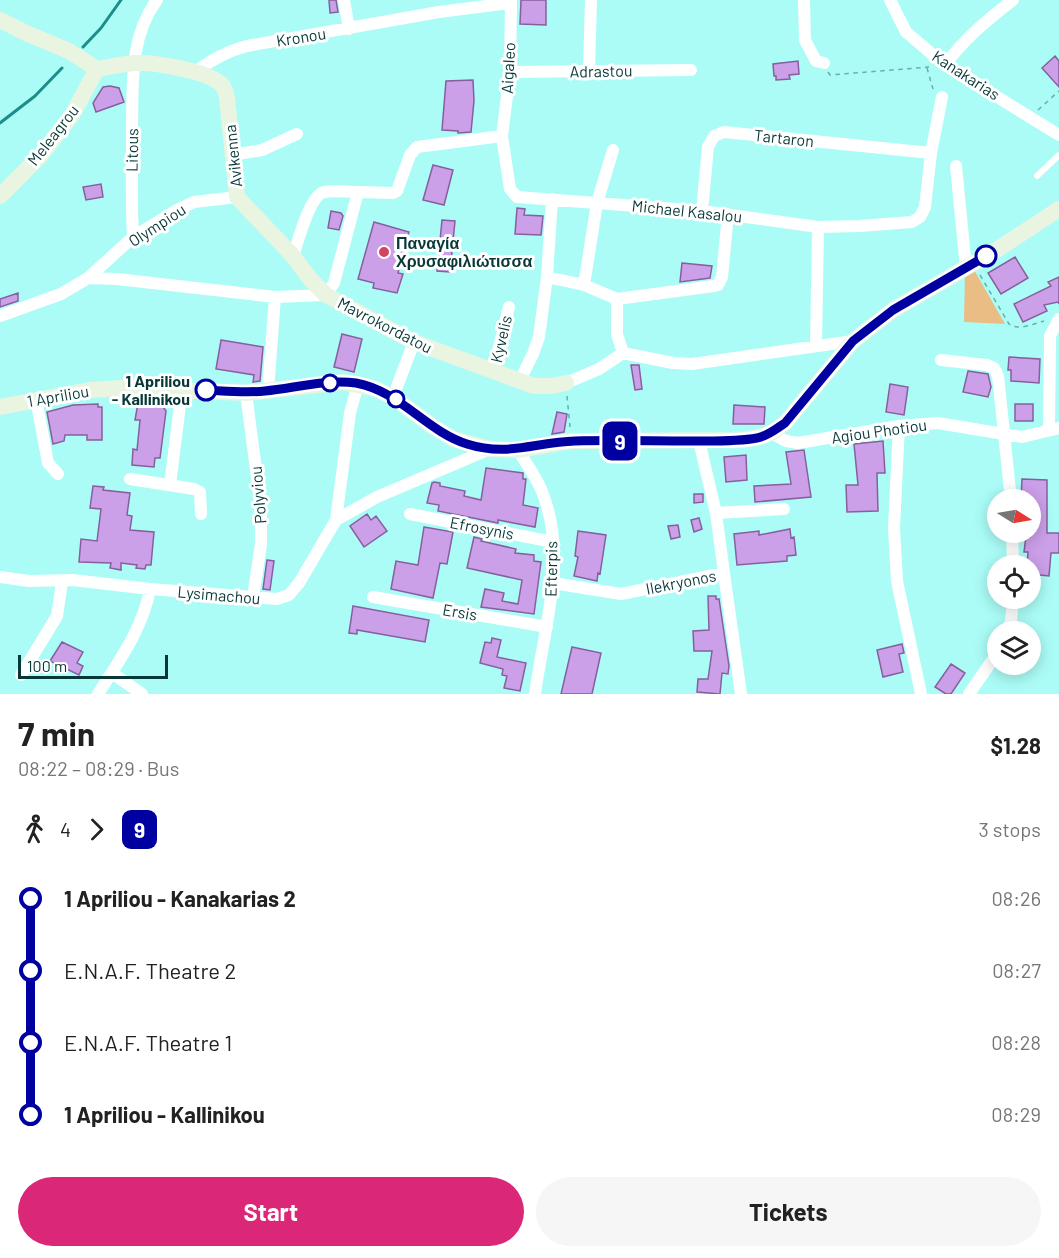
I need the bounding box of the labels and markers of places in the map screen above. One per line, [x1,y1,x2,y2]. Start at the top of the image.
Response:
place label: Παναγία Χρυσαφιλιώτισσα [396,233,532,270]
marker: Παναγία Χρυσαφιλιώτισσα [377,245,391,259]
unlabelled marker [975,245,997,267]
place label: 1 Apriliou - Kallinikou [112,371,190,408]
unlabelled marker [321,374,339,392]
marker: 1 Apriliou - Kallinikou [195,379,217,401]
unlabelled marker [387,390,405,408]

